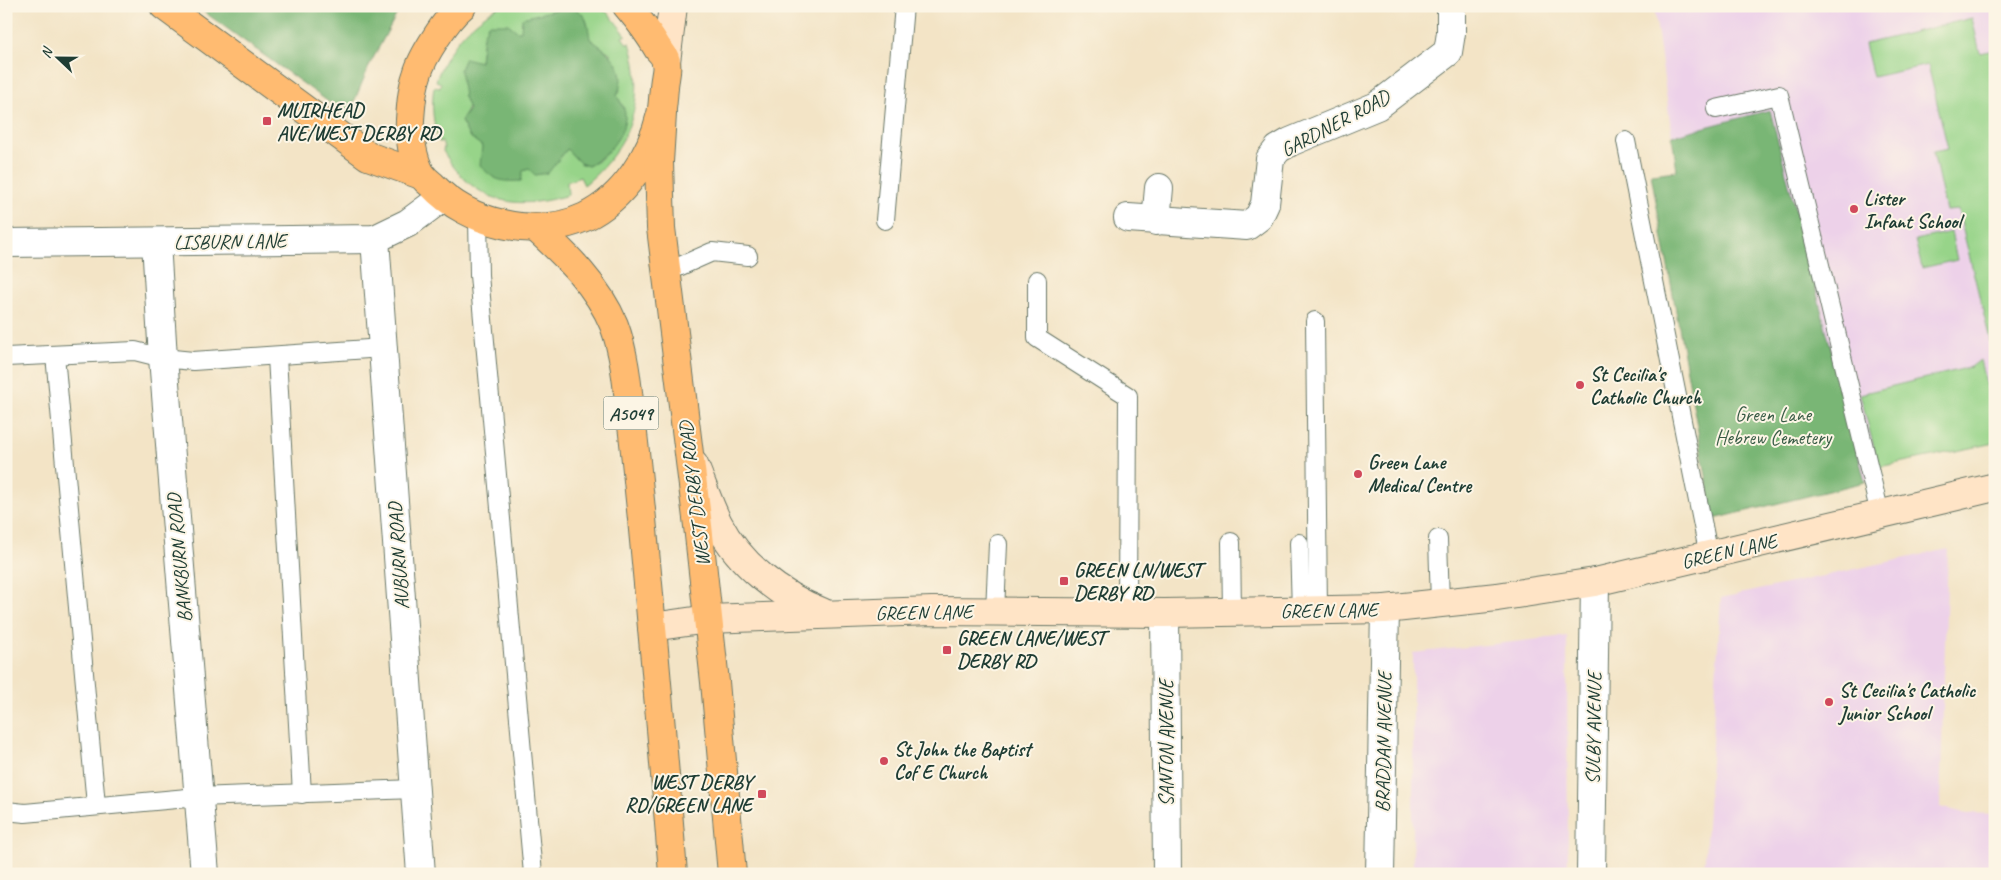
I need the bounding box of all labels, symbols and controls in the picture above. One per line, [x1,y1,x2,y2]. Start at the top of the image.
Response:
north arrow [32,32,82,82]
text: N [37,44,57,61]
street label: GARDNER ROAD [1277,84,1395,163]
place label: MUIRHEAD AVE/WEST DERBY RD [277,98,443,146]
marker: MUIRHEAD AVE/WEST DERBY RD [261,115,273,127]
place label: Lister Infant School [1864,186,1966,234]
marker: Lister Infant School [1848,203,1860,215]
street label: LISBURN LANE [174,228,289,255]
place label: St Cecilia's Catholic Church [1590,362,1702,410]
marker: St Cecilia's Catholic Church [1574,379,1586,391]
road number: A5049 [604,396,658,429]
park label: Green Lane Hebrew Cemetery [1715,402,1833,450]
street label: WEST DERBY ROAD [673,418,716,568]
place label: Green Lane Medical Centre [1368,450,1472,498]
marker: Green Lane Medical Centre [1352,468,1364,480]
street label: BANKBURN ROAD [161,491,198,623]
street label: AUBURN ROAD [382,500,415,610]
street label: GREEN LANE [1679,528,1782,575]
place label: GREEN LN/WEST DERBY RD [1074,558,1207,606]
marker: GREEN LN/WEST DERBY RD [1058,575,1070,587]
street label: GREEN LANE [1280,597,1380,624]
street label: GREEN LANE [875,599,975,626]
place label: GREEN LANE/WEST DERBY RD [957,626,1111,674]
marker: GREEN LANE/WEST DERBY RD [941,644,953,656]
street label: BRADDAN AVENUE [1370,668,1397,813]
street label: SULBY AVENUE [1580,668,1607,784]
street label: SANTON AVENUE [1154,676,1179,807]
place label: St Cecilia's Catholic Junior School [1837,678,1976,726]
marker: St Cecilia's Catholic Junior School [1823,696,1835,708]
place label: St John the Baptist Cof E Church [894,737,1034,785]
marker: St John the Baptist Cof E Church [878,755,890,767]
place label: WEST DERBY RD/GREEN LANE [625,770,756,818]
marker: WEST DERBY RD/GREEN LANE [756,788,768,800]

